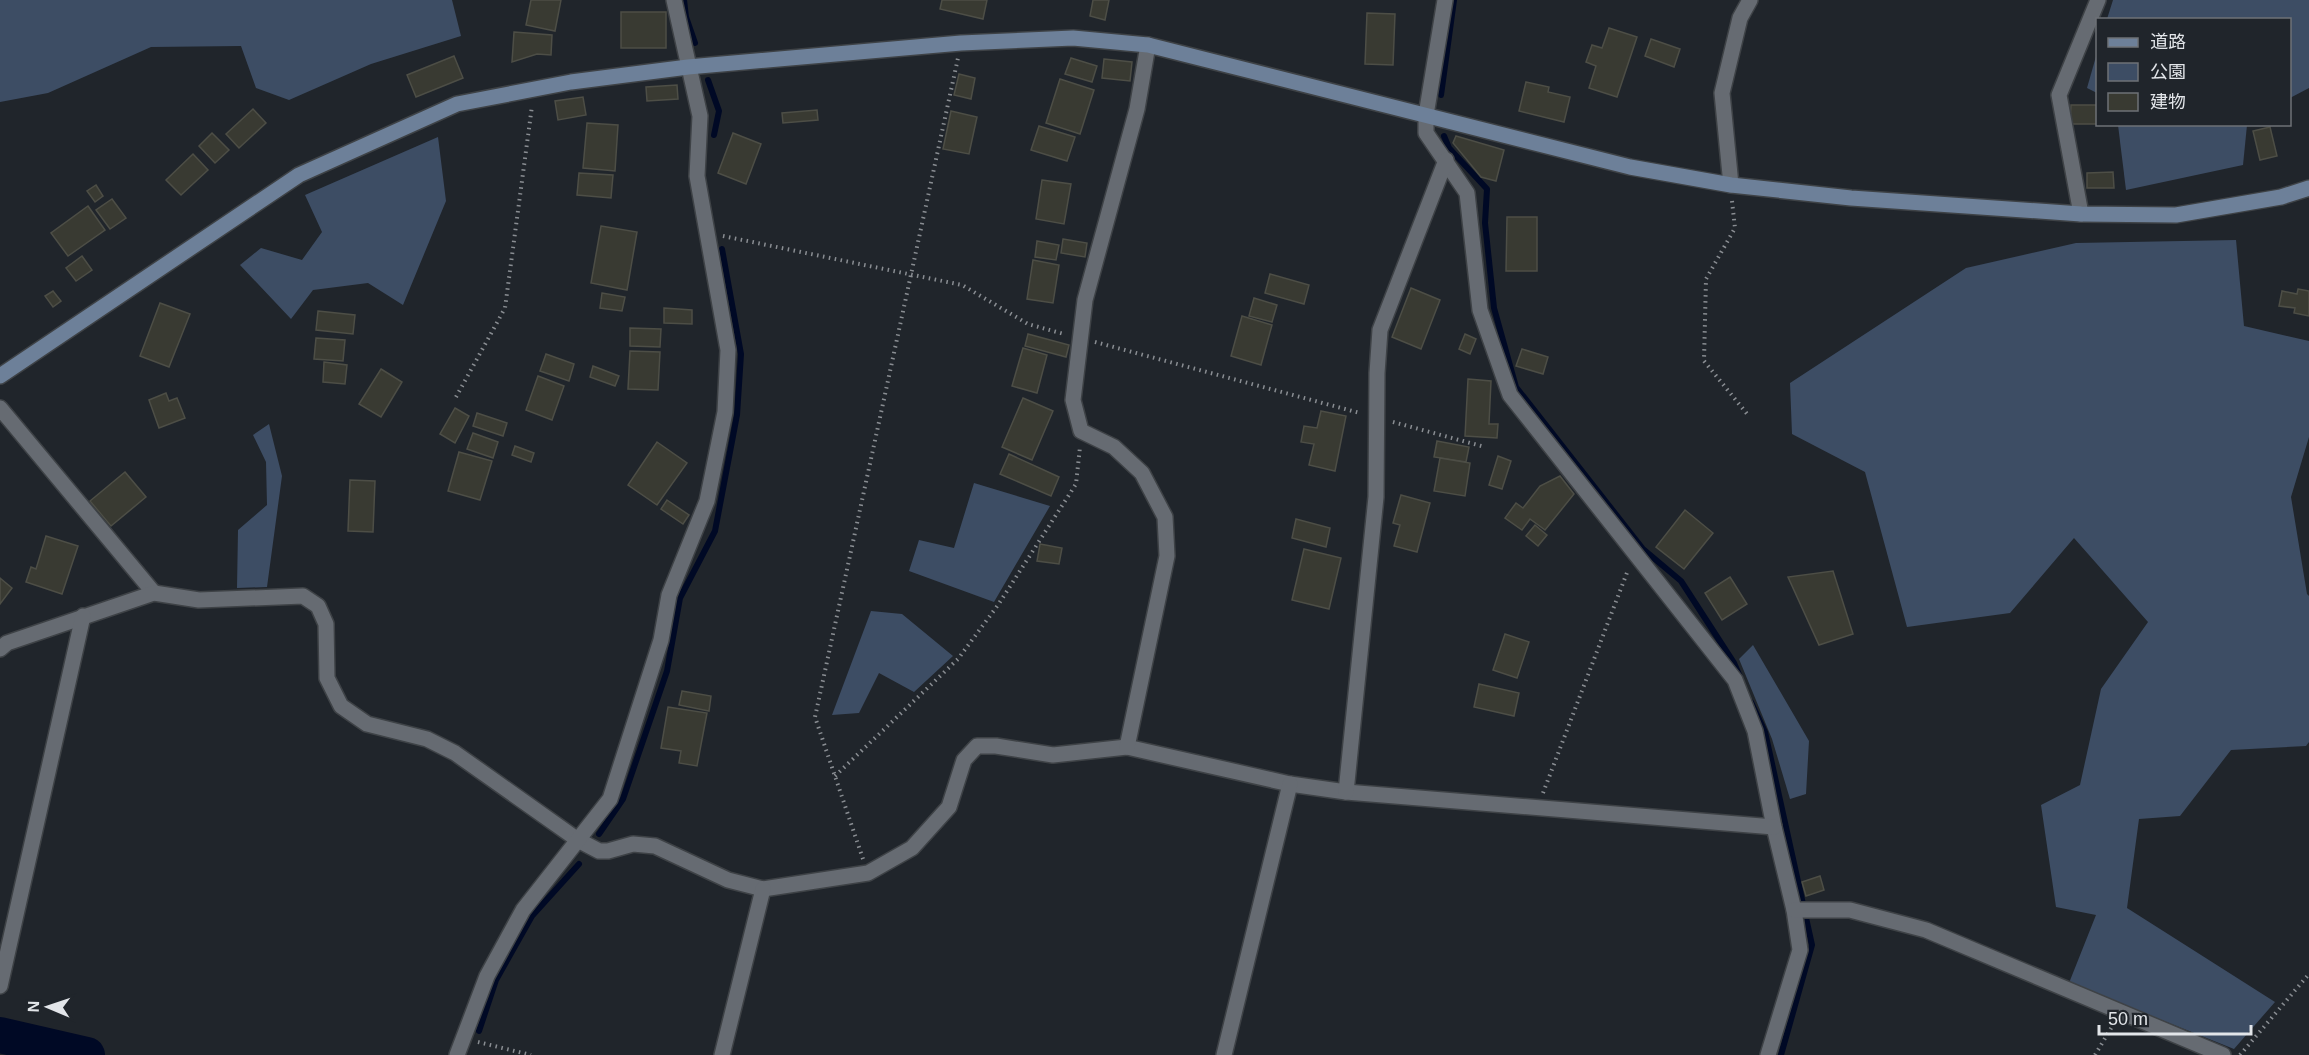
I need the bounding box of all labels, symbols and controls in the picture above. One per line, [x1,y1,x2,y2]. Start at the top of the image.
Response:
legend [2096,18,2291,126]
text: 道路 [2150,32,2186,52]
text: 公園 [2150,62,2186,82]
text: 建物 [2150,92,2186,112]
north arrow [18,977,78,1037]
scale bar [2099,998,2250,1036]
text: N [25,1000,42,1013]
text: 50 m [2108,1009,2148,1029]

